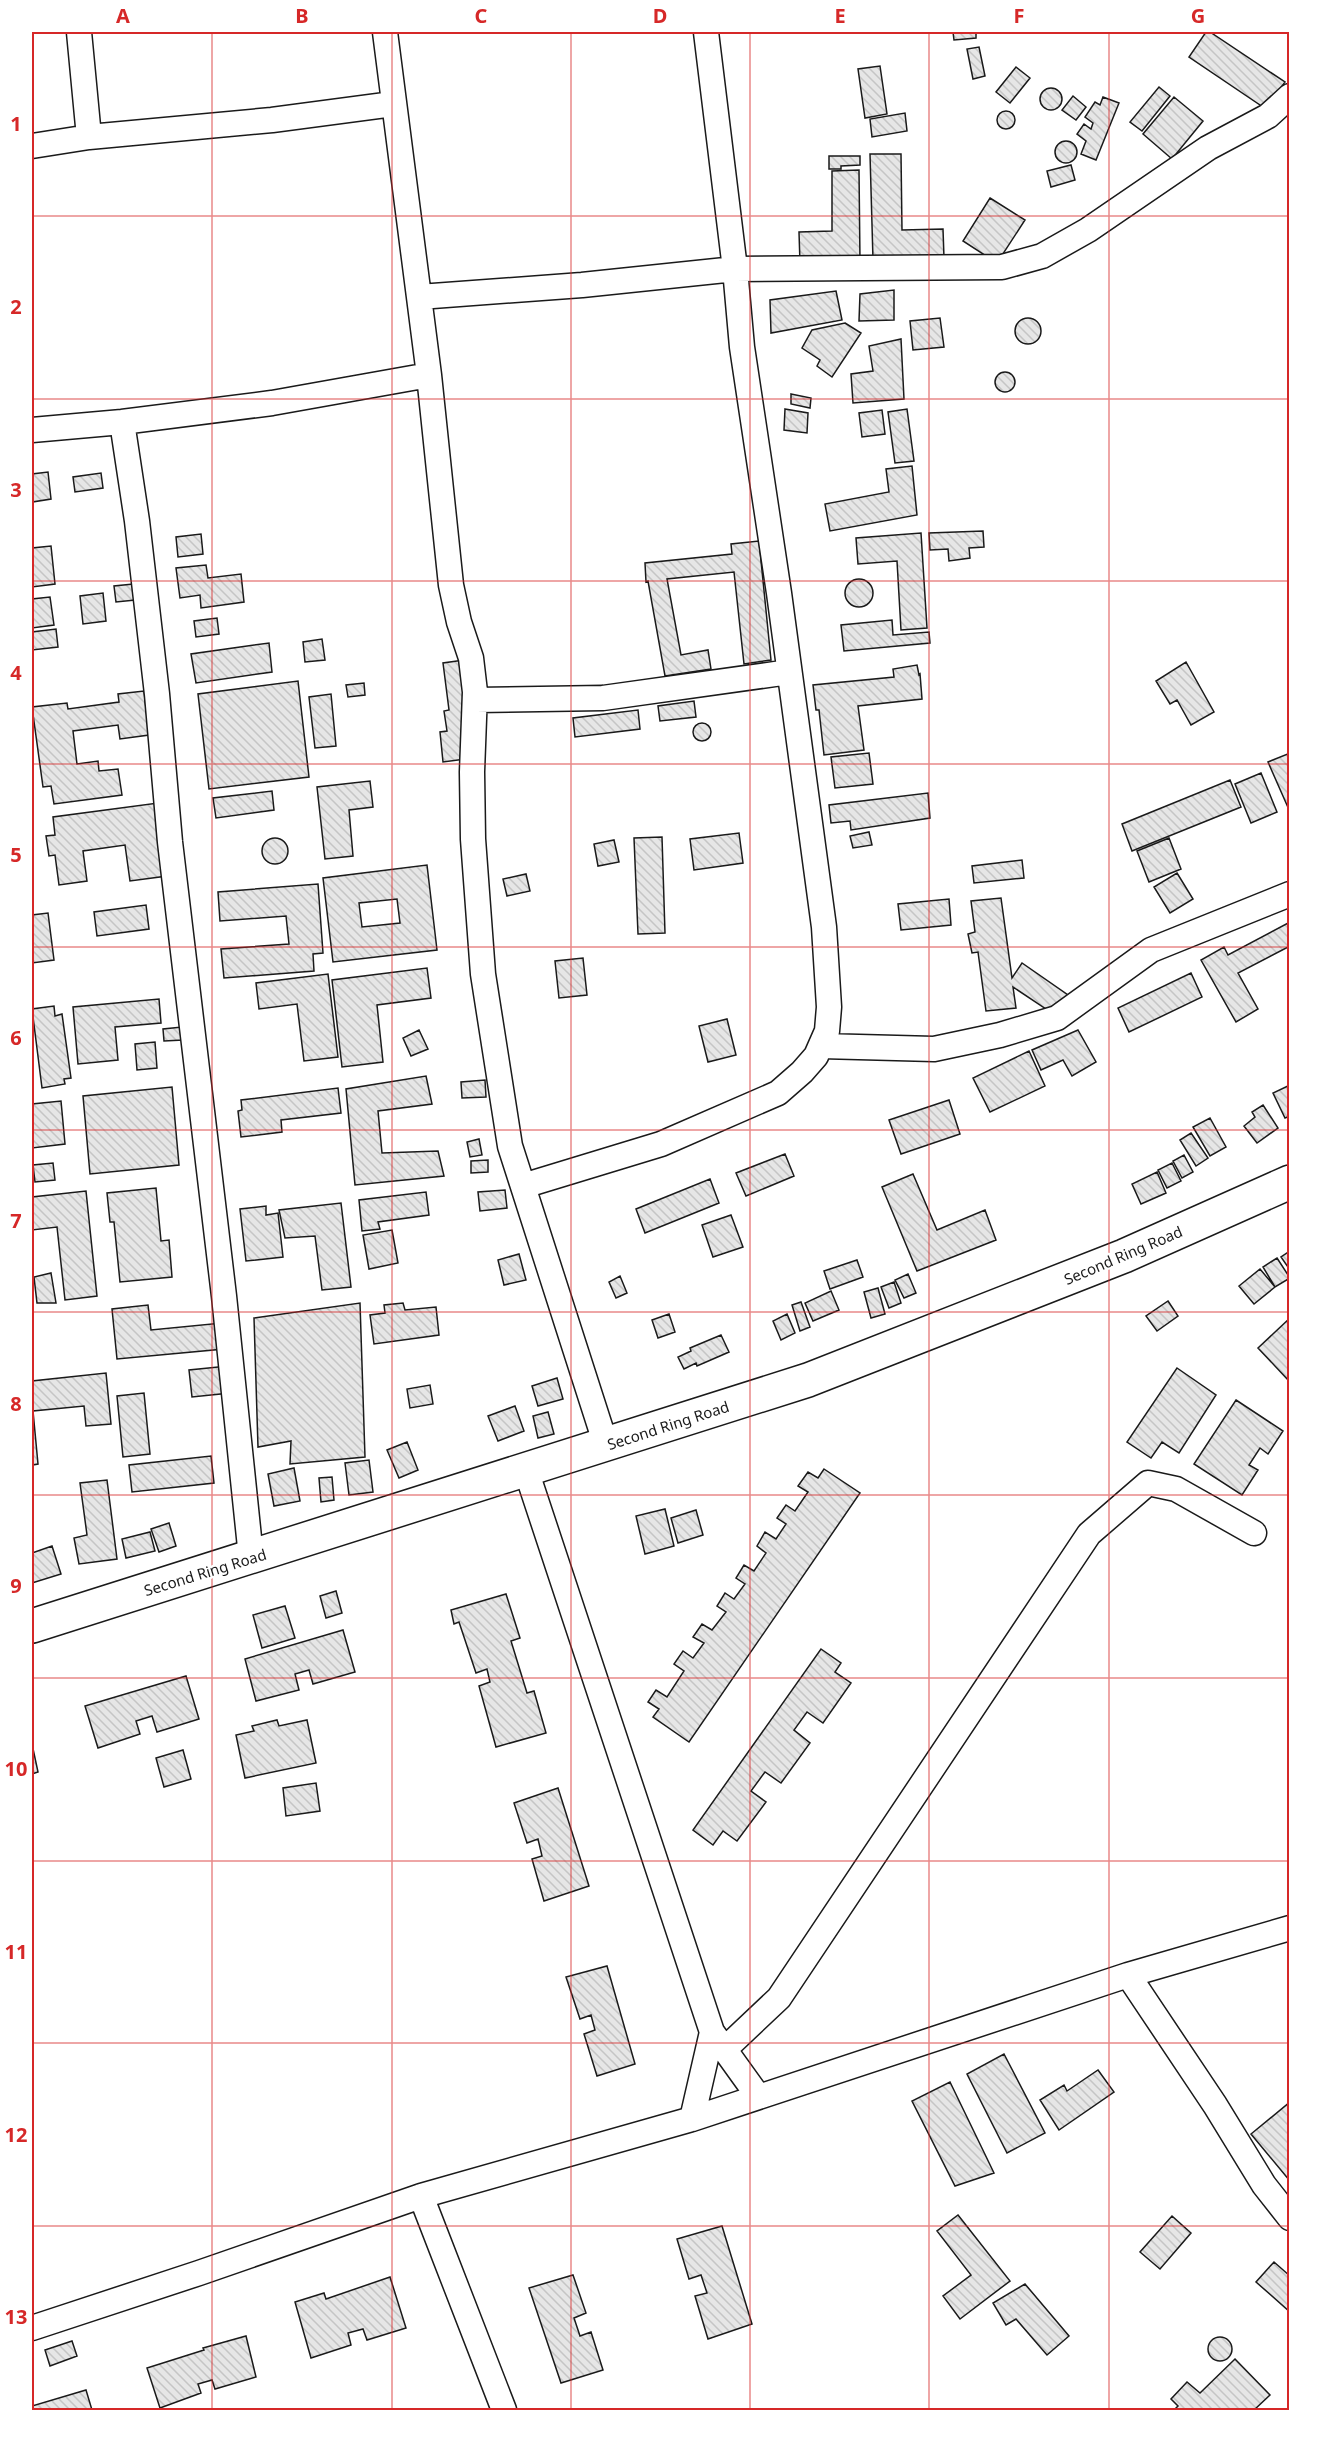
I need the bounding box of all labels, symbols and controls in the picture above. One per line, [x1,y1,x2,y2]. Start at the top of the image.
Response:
text: A [116,2,130,29]
text: B [295,2,309,29]
text: C [475,2,488,29]
text: D [653,2,667,29]
text: E [834,2,846,29]
text: F [1014,2,1024,29]
text: G [1191,2,1205,29]
text: 1 [10,110,22,137]
text: 2 [10,293,22,320]
text: 3 [10,476,22,503]
text: 4 [10,659,22,686]
text: 5 [10,841,22,868]
text: 6 [10,1024,22,1051]
text: 7 [10,1207,22,1234]
street label: Second Ring Road [1061,1221,1185,1289]
text: 8 [10,1390,22,1417]
street label: Second Ring Road [605,1396,731,1454]
street label: Second Ring Road [141,1544,269,1600]
text: 9 [10,1572,22,1599]
text: 10 [5,1755,27,1782]
text: 11 [5,1938,27,1965]
text: 12 [5,2121,27,2148]
text: 13 [5,2303,27,2330]

